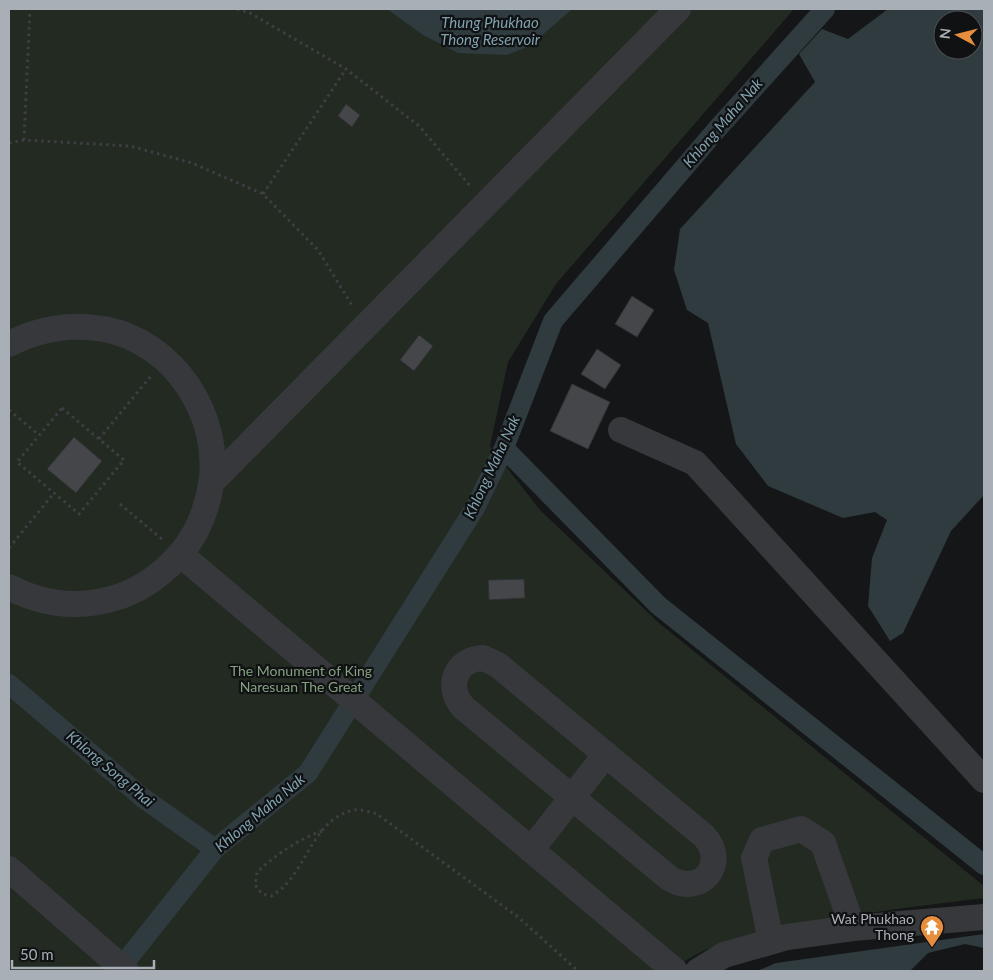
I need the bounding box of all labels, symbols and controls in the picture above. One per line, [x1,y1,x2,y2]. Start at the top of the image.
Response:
north arrow [933,10,983,60]
water label: Thung Phukhao Thong Reservoir [440,13,541,48]
text: N [936,27,954,40]
water label: Khlong Maha Nak [679,74,766,170]
water label: Khlong Maha Nak [459,411,523,521]
park label: The Monument of King Naresuan The Great [230,662,372,695]
water label: Khlong Song Phai [63,726,158,810]
water label: Khlong Maha Nak [211,769,309,855]
place label: Wat Phukhao Thong [831,910,914,943]
temple icon: Wat Phukhao Thong [919,914,945,948]
scale bar [12,938,155,970]
text: 50 m [20,945,54,963]

